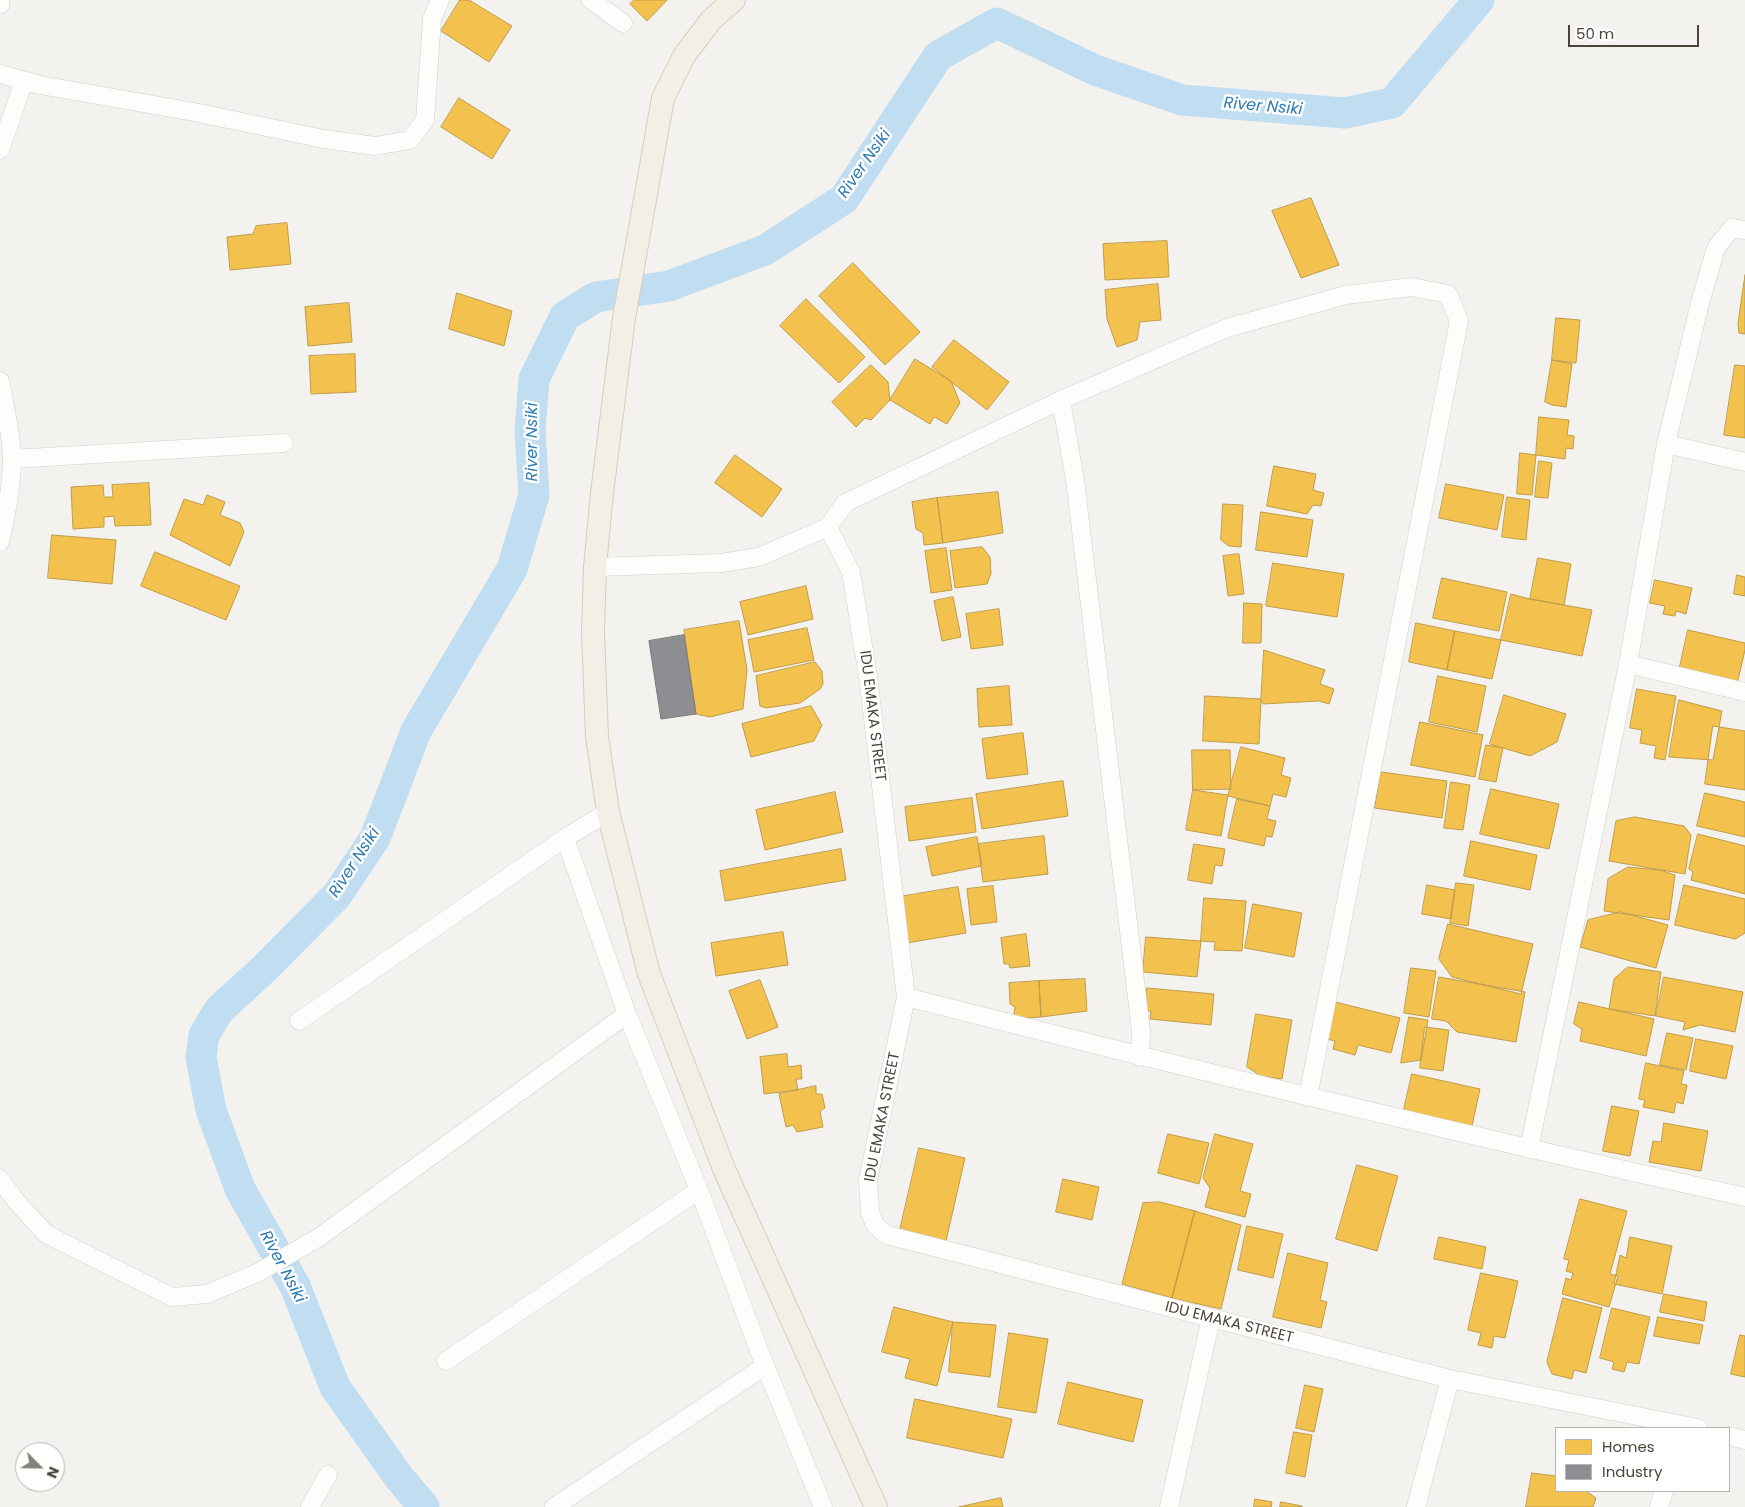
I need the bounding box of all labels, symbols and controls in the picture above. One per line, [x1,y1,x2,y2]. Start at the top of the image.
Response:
scale bar [1570,15,1701,47]
text: 50 m [1576,23,1614,44]
water label: River Nsiki [1223,94,1303,120]
water label: River Nsiki [834,126,896,202]
water label: River Nsiki [523,402,543,482]
street label: IDU EMAKA STREET [855,649,889,783]
water label: River Nsiki [325,825,385,901]
street label: IDU EMAKA STREET [862,1051,904,1183]
water label: River Nsiki [255,1228,309,1306]
street label: IDU EMAKA STREET [1163,1298,1295,1348]
legend [1555,1427,1730,1492]
text: Homes [1602,1436,1655,1457]
north arrow [15,1442,65,1492]
text: Industry [1602,1461,1662,1482]
text: N [42,1464,64,1481]

